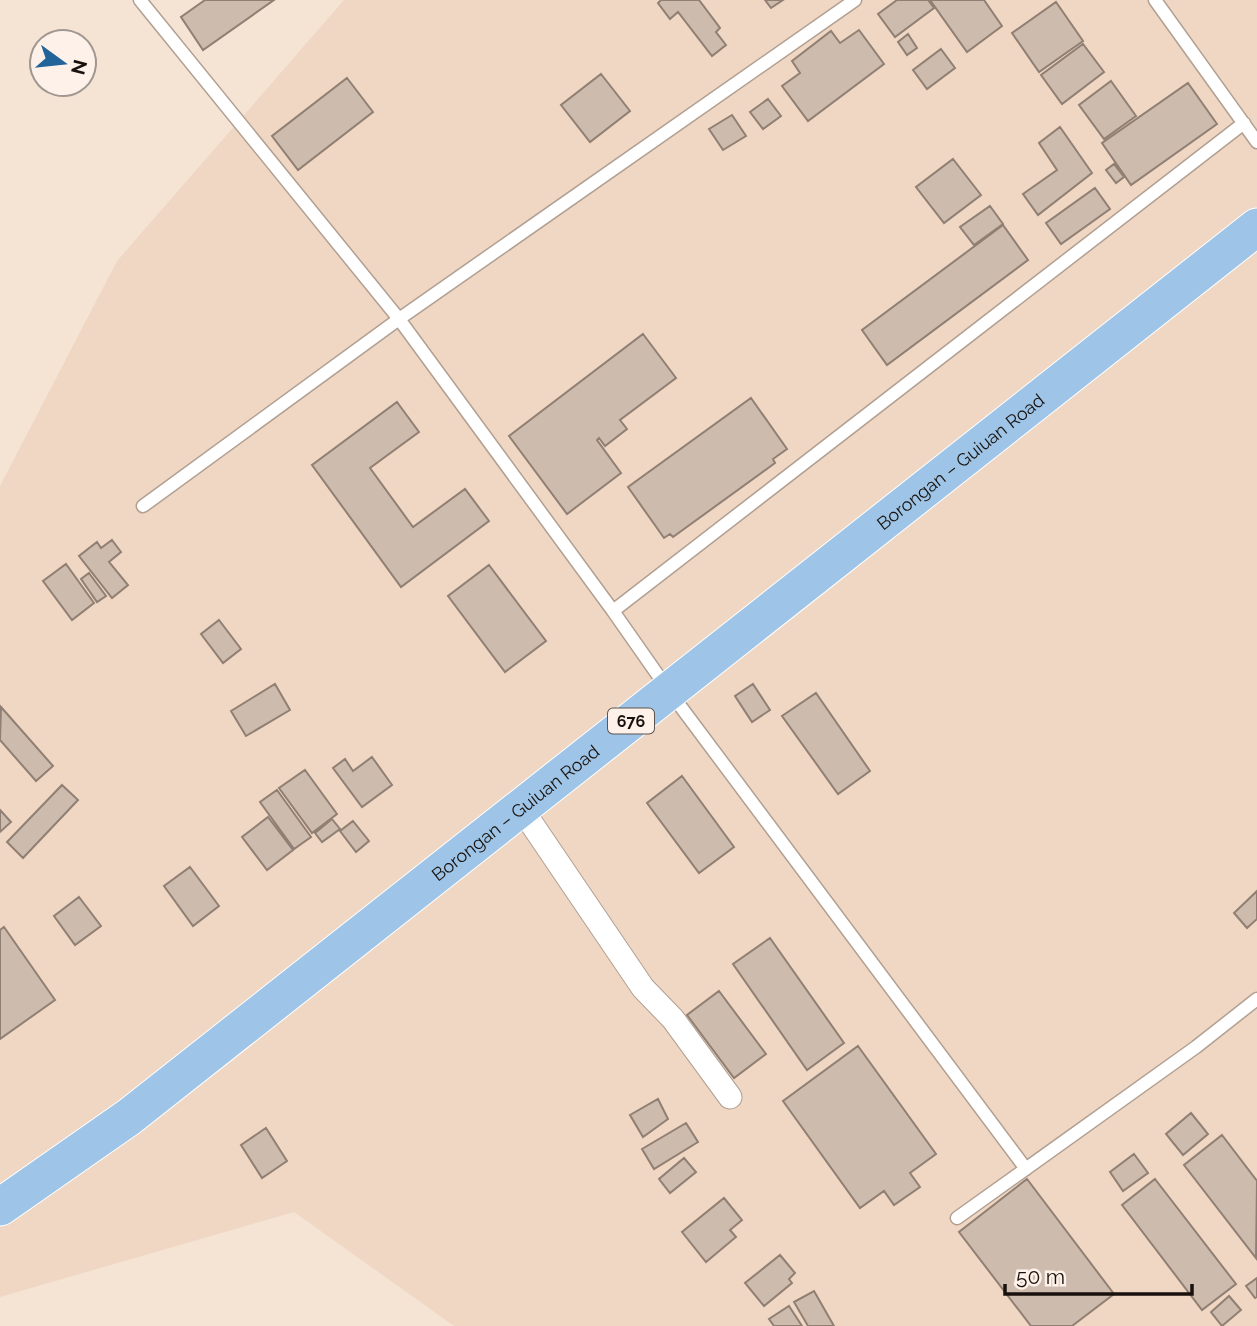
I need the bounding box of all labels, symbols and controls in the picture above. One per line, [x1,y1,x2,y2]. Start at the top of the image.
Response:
north arrow [28,28,98,98]
text: N [67,58,92,77]
street label: Borongan – Guiuan Road [872,389,1048,534]
road number: 676 [608,708,654,734]
street label: Borongan – Guiuan Road [427,740,603,885]
scale bar [1005,1252,1192,1296]
text: 50 m [1016,1264,1065,1289]

